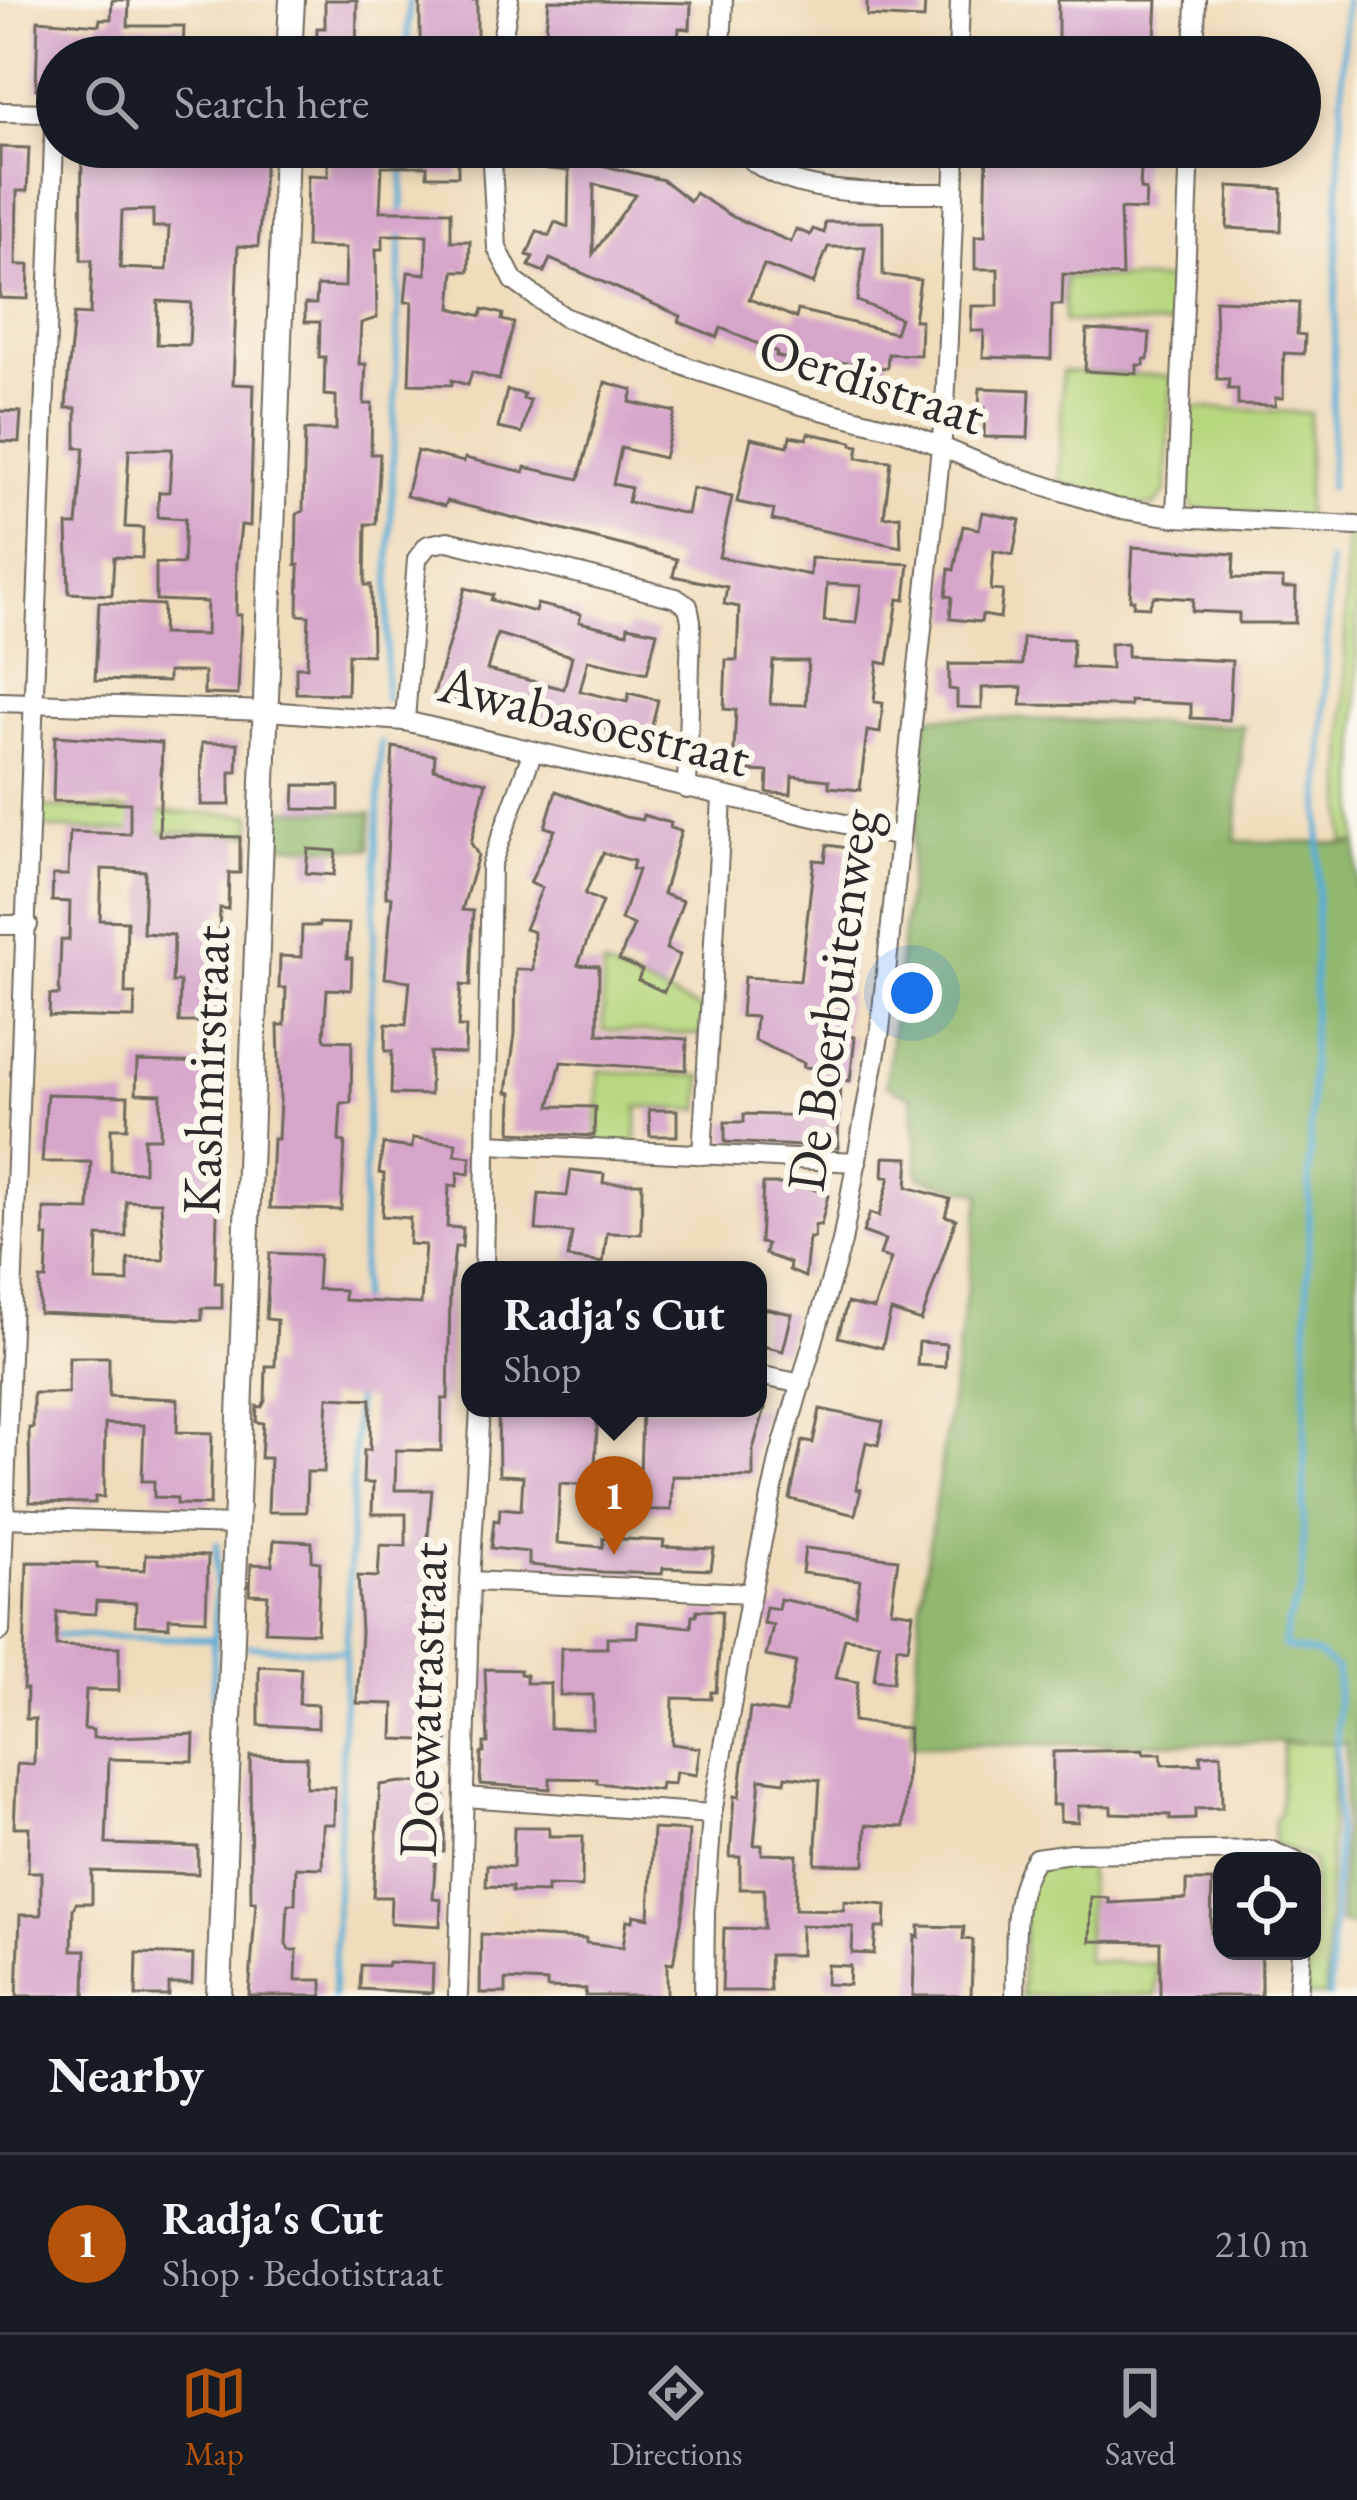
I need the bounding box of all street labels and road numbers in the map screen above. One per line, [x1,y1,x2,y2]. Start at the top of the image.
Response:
street label: Oerdistraat [750,312,994,450]
street label: Awabasoestraat [432,647,757,792]
street label: De Boerbuitenweg [770,804,893,1195]
street label: Kashmirstraat [165,924,245,1216]
street label: Doewatrastraat [382,1541,462,1859]

